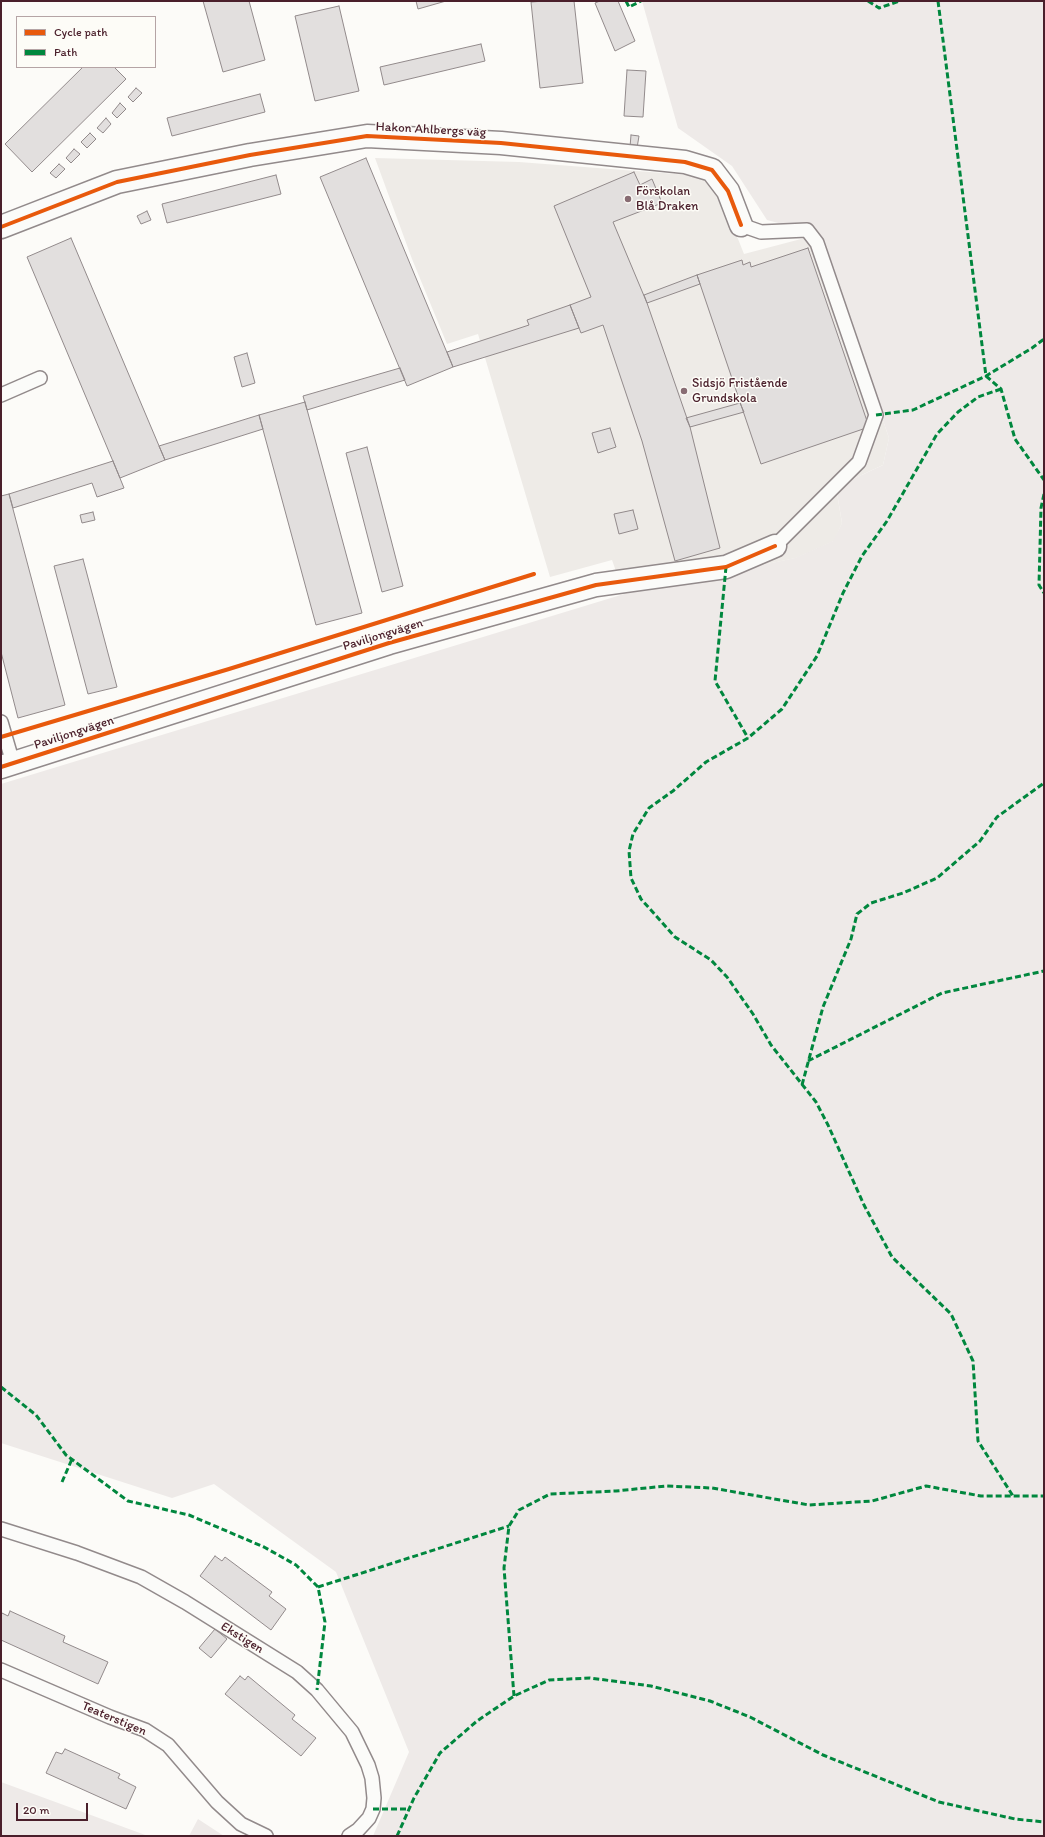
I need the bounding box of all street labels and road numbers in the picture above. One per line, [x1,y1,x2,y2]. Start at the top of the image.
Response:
street label: Hakon Ahlbergs väg [375,119,487,141]
street label: Paviljongvägen [341,615,425,655]
street label: Paviljongvägen [32,713,116,753]
street label: Ekstigen [218,1619,266,1657]
street label: Teaterstigen [79,1698,149,1740]

